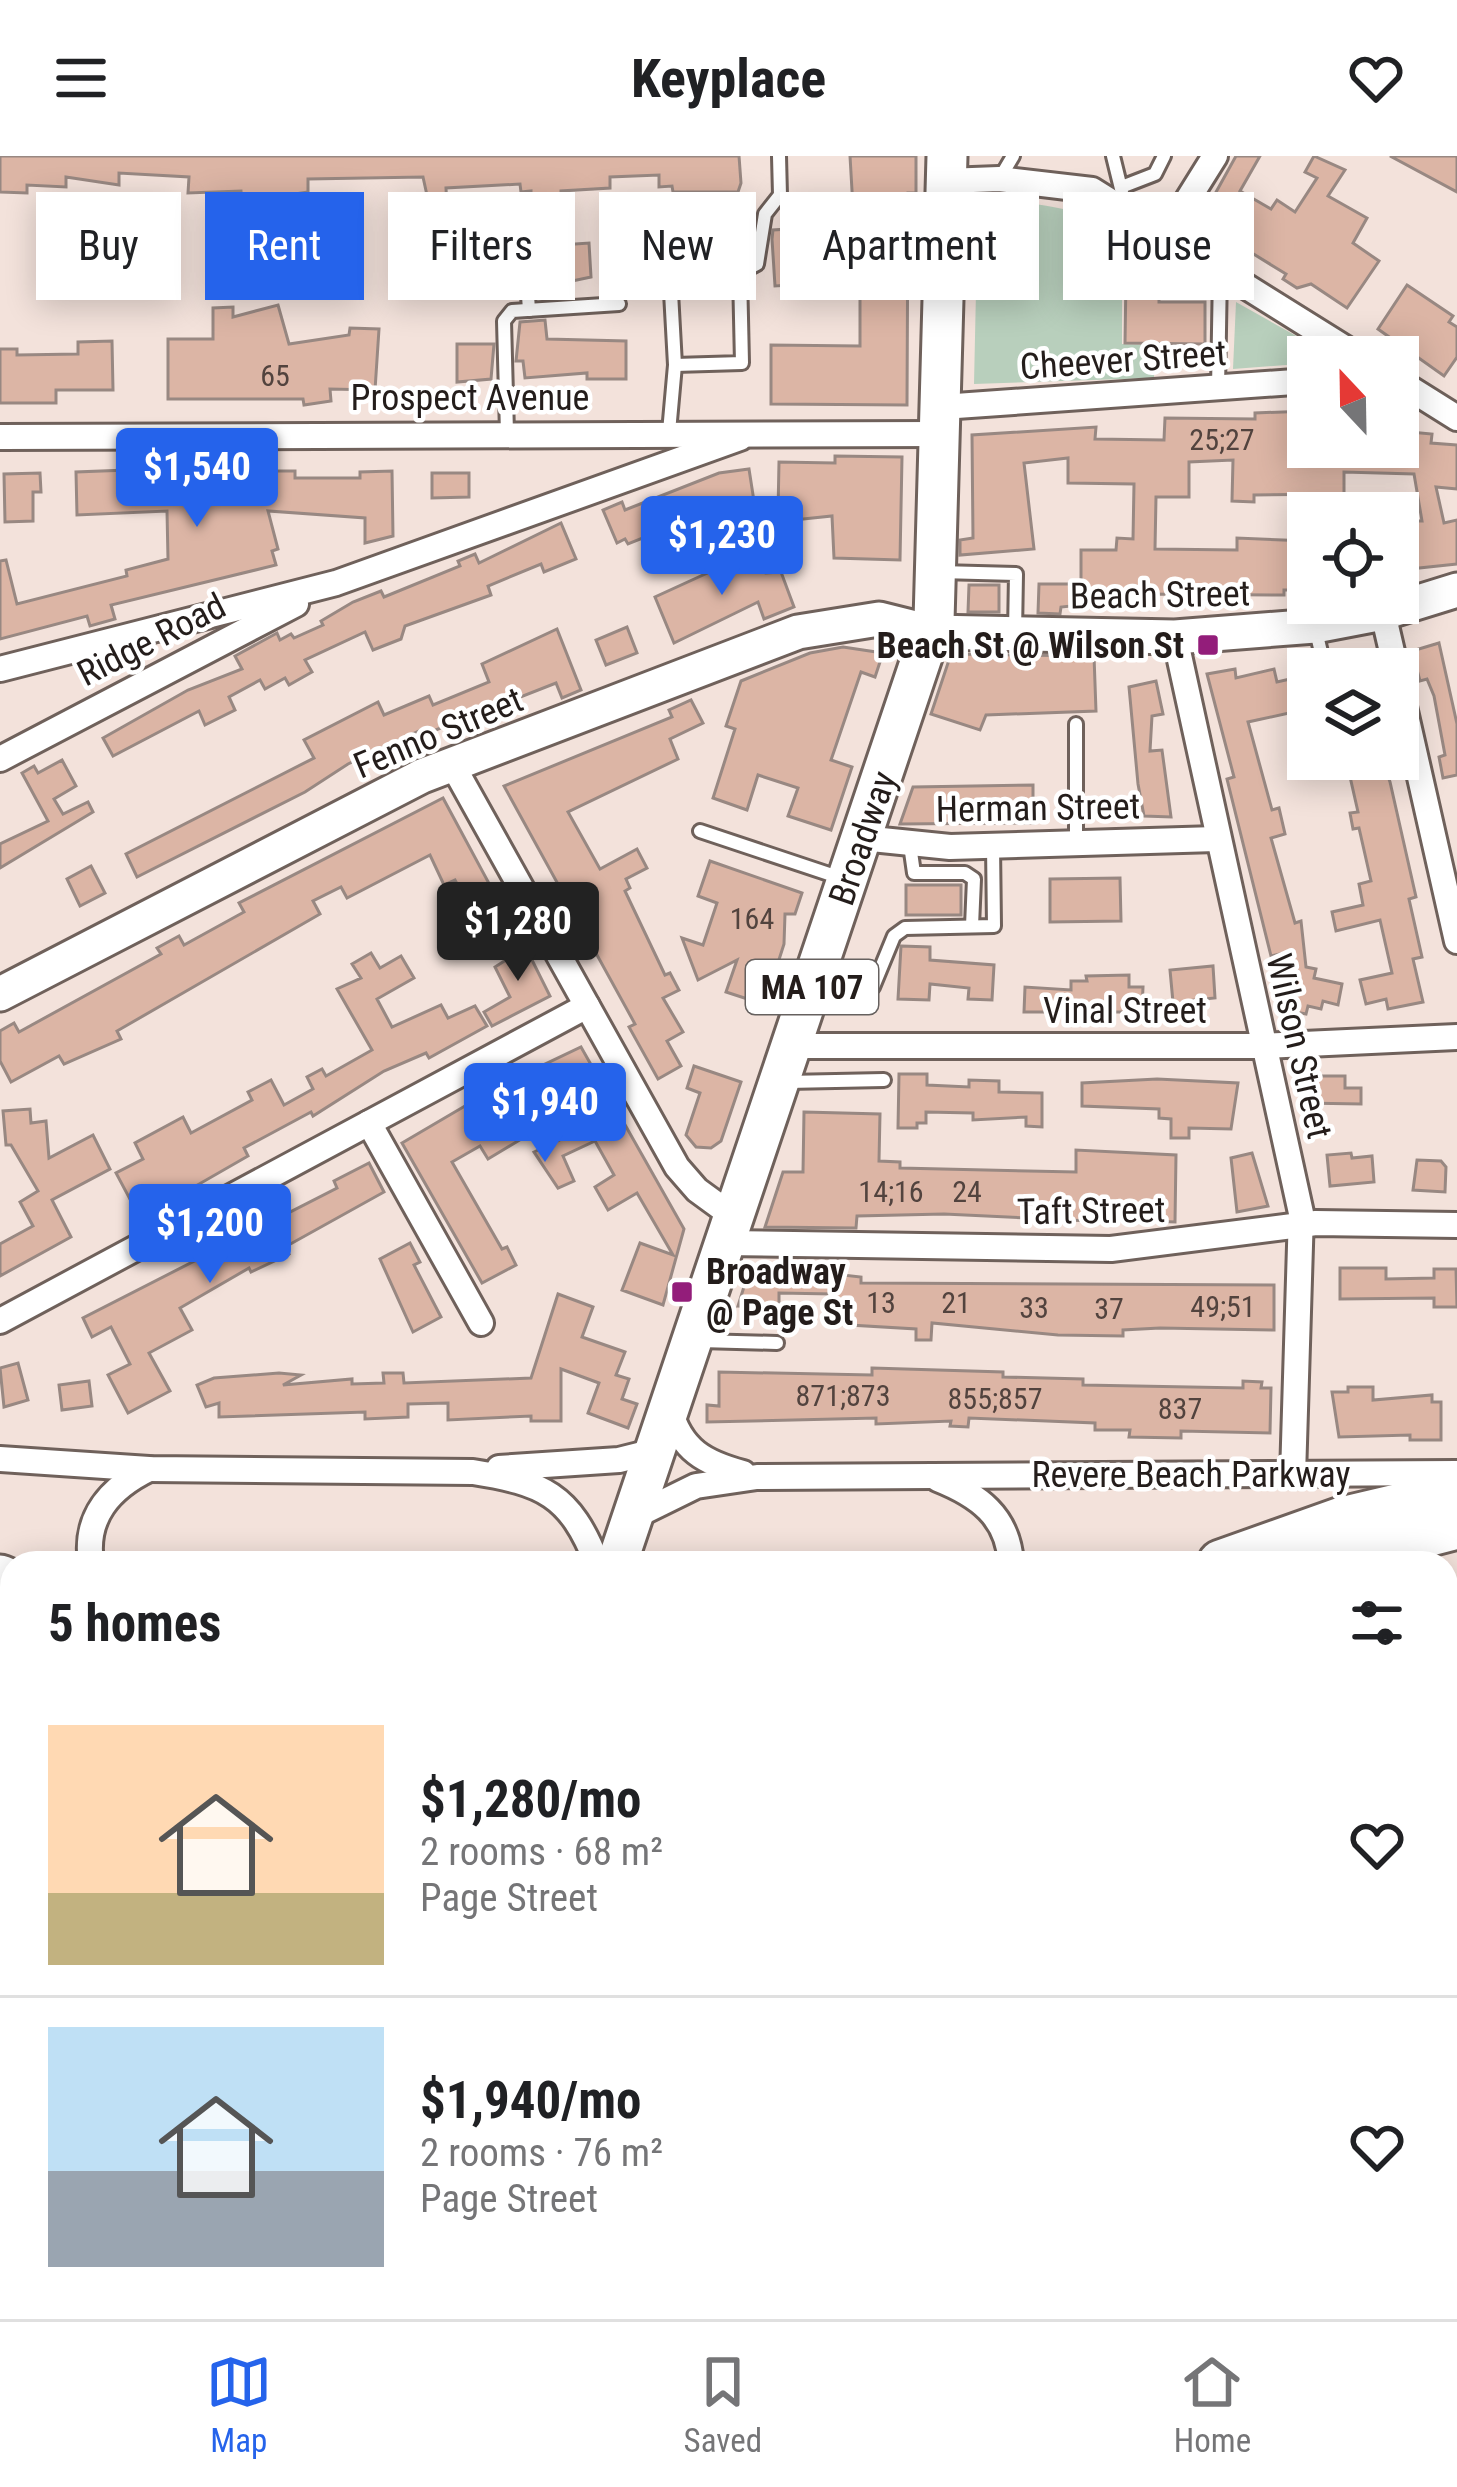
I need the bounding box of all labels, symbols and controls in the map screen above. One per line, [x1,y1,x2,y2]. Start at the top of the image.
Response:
icon: menu [48,45,114,111]
icon: heart [1343,45,1409,111]
text: Keyplace [631,47,826,110]
chip: Buy [36,192,181,300]
chip: Rent [205,192,364,300]
chip: Filters [388,192,575,300]
chip: New [599,192,756,300]
chip: Apartment [780,192,1039,300]
chip: House [1063,192,1254,300]
street label: Cheever Street [1018,332,1228,388]
north arrow [1287,336,1419,468]
map controls [1287,336,1419,780]
house number: 65 [260,358,290,393]
street label: Prospect Avenue [351,377,589,419]
house number: 25;27 [1189,422,1255,457]
pin: $1,540 [99,428,295,530]
text: $1,540 [143,444,251,490]
button: locate [1287,492,1419,624]
pin: $1,230 [624,496,820,598]
text: $1,230 [668,512,776,558]
street label: Beach Street [1069,572,1251,618]
street label: Ridge Road [70,585,232,695]
place label: Beach St @ Wilson St [877,625,1184,667]
marker: Beach St @ Wilson St [1195,632,1221,658]
button: layers [1287,648,1419,780]
street label: Fenno Street [348,679,529,787]
street label: Broadway [820,766,905,911]
street label: Herman Street [935,785,1141,831]
pin: $1,280 [420,882,616,984]
text: $1,280 [464,898,572,944]
house number: 164 [730,901,774,936]
street label: Wilson Street [1257,950,1341,1143]
road number: MA 107 [746,960,878,1014]
street label: Vinal Street [1043,990,1207,1032]
pin: $1,940 [447,1063,643,1165]
text: $1,940 [491,1079,599,1125]
house number: 14;16 [858,1174,924,1209]
house number: 24 [952,1174,982,1209]
pin: $1,200 [112,1184,308,1286]
street label: Taft Street [1016,1189,1166,1233]
text: $1,200 [156,1200,264,1246]
place label: Broadway @ Page St [706,1251,853,1334]
marker: Broadway @ Page St [669,1279,695,1305]
house number: 13 [866,1285,896,1320]
house number: 21 [941,1285,971,1320]
house number: 49;51 [1190,1289,1256,1324]
house number: 33 [1019,1290,1049,1325]
house number: 37 [1094,1291,1124,1326]
house number: 871;873 [796,1378,890,1413]
house number: 855;857 [948,1381,1042,1416]
house number: 837 [1158,1391,1202,1426]
street label: Revere Beach Parkway [1031,1454,1351,1496]
icon: filters [1344,1590,1410,1656]
text: 5 homes [48,1594,221,1653]
text: $1,280/mo [420,1770,641,1829]
icon: home [144,1773,288,1917]
icon: heart [1344,1812,1410,1878]
text: 2 rooms · 68 m² [420,1829,663,1875]
text: Page Street [420,1875,598,1921]
text: $1,940/mo [420,2071,641,2130]
icon: home [144,2075,288,2219]
icon: heart [1344,2114,1410,2180]
text: 2 rooms · 76 m² [420,2130,663,2176]
text: Page Street [420,2176,598,2222]
tab: Map [206,2349,272,2460]
tab: Saved [684,2349,762,2460]
tab: Home [1174,2349,1251,2460]

